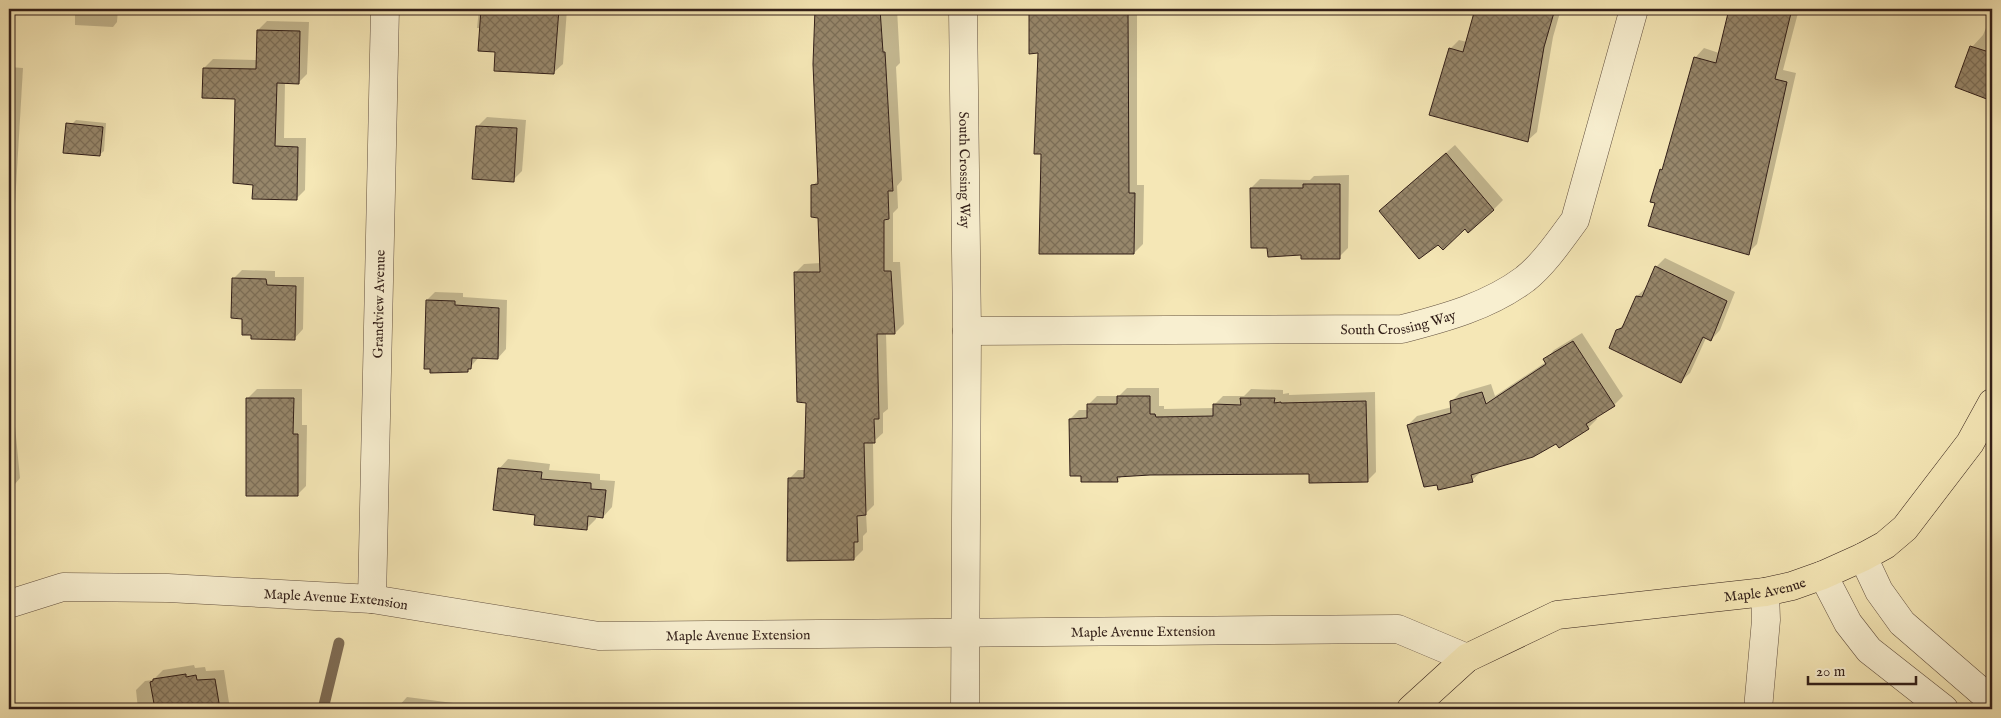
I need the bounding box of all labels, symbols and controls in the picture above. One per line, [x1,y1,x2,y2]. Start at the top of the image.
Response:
street label: South Crossing Way [954,111,974,229]
street label: Grandview Avenue [369,249,390,359]
street label: South Crossing Way [1340,306,1459,339]
street label: Maple Avenue [1723,574,1809,606]
street label: Maple Avenue Extension [263,585,410,615]
street label: Maple Avenue Extension [1071,623,1216,642]
street label: Maple Avenue Extension [666,626,811,645]
scale bar [1808,653,1916,685]
text: 20 m [1816,662,1846,681]

